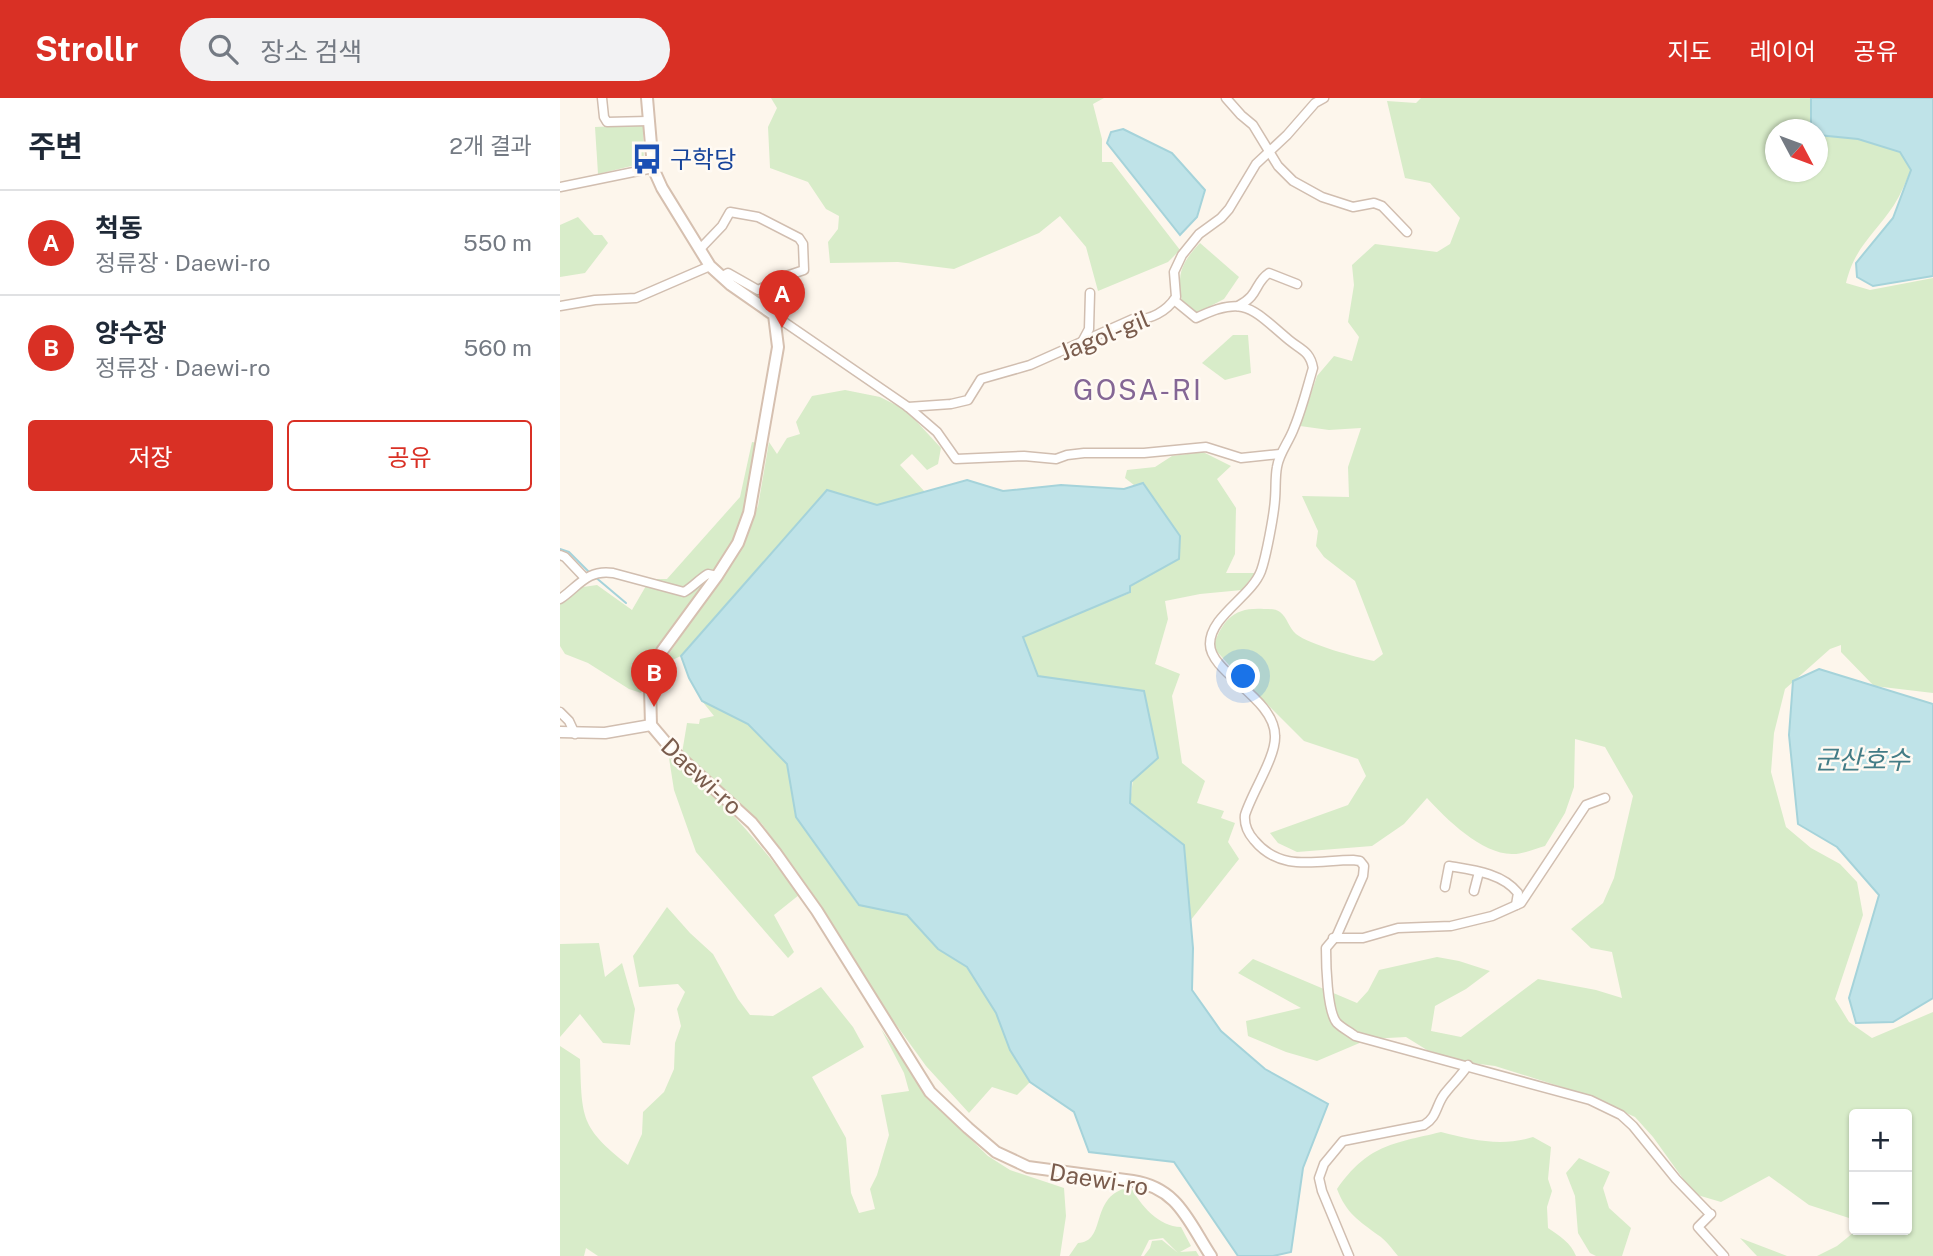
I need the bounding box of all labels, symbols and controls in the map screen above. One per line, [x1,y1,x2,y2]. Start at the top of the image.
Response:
search box [180,18,670,81]
text: Strollr [35,30,138,68]
icon: search [204,30,242,68]
text: 장소 검색 [260,36,362,67]
text: 지도 [1667,37,1712,65]
text: 레이어 [1750,37,1816,65]
text: 공유 [1854,37,1898,65]
north arrow [1765,119,1828,182]
text: 주변 [28,128,83,164]
text: 2개 결과 [449,132,532,159]
bus stop icon: 구학당 [630,142,664,176]
place label: 구학당 [670,145,736,173]
text: 척동 [95,212,143,243]
text: A [43,229,59,256]
text: 550 m [463,229,532,256]
text: 정류장 · Daewi-ro [95,249,270,276]
pin: A [759,270,805,328]
street label: Jagol-gil [1055,304,1153,366]
text: 양수장 [95,317,167,348]
text: B [43,334,59,361]
text: 560 m [464,334,532,361]
text: 정류장 · Daewi-ro [95,354,270,381]
district label: GOSA-RI [1073,373,1203,406]
button: 저장 [28,420,273,491]
button: 공유 [287,420,532,491]
pin: B [631,649,677,707]
your location [1226,659,1260,693]
street label: Daewi-ro [656,732,748,820]
water label: 군산호수 [1814,744,1911,775]
map controls [1849,1109,1912,1235]
button: + [1849,1109,1912,1172]
street label: Daewi-ro [1048,1157,1150,1201]
button: − [1849,1172,1912,1235]

